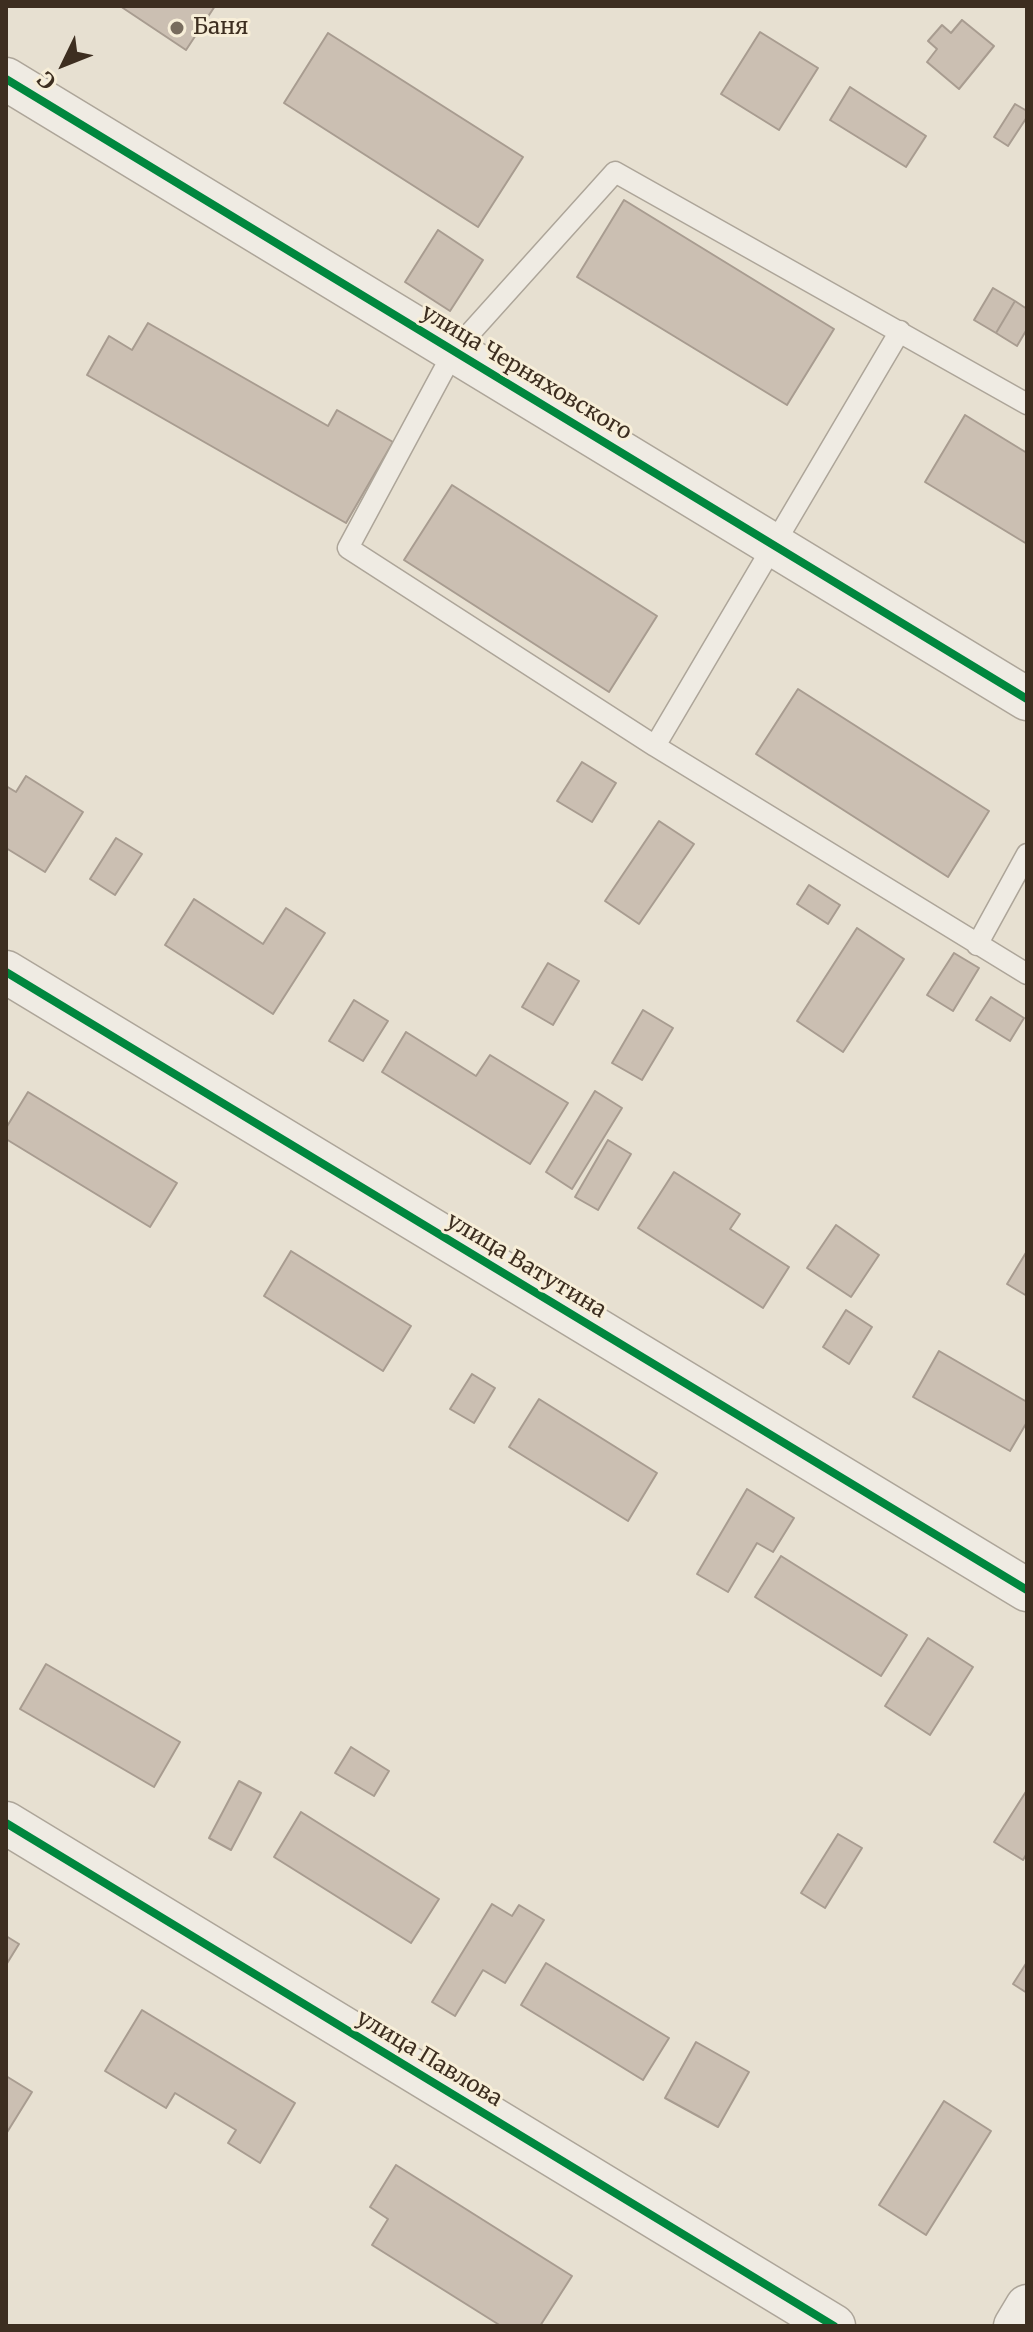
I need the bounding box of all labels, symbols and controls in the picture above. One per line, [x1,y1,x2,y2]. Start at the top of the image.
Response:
place label: Баня [193,15,248,41]
marker: Баня [168,19,186,37]
north arrow [24,24,104,104]
text: С [31,65,62,95]
street label: улица Черняховского [416,300,636,446]
street label: улица Ватутина [441,1208,611,1324]
street label: улица Павлова [351,2005,507,2113]

